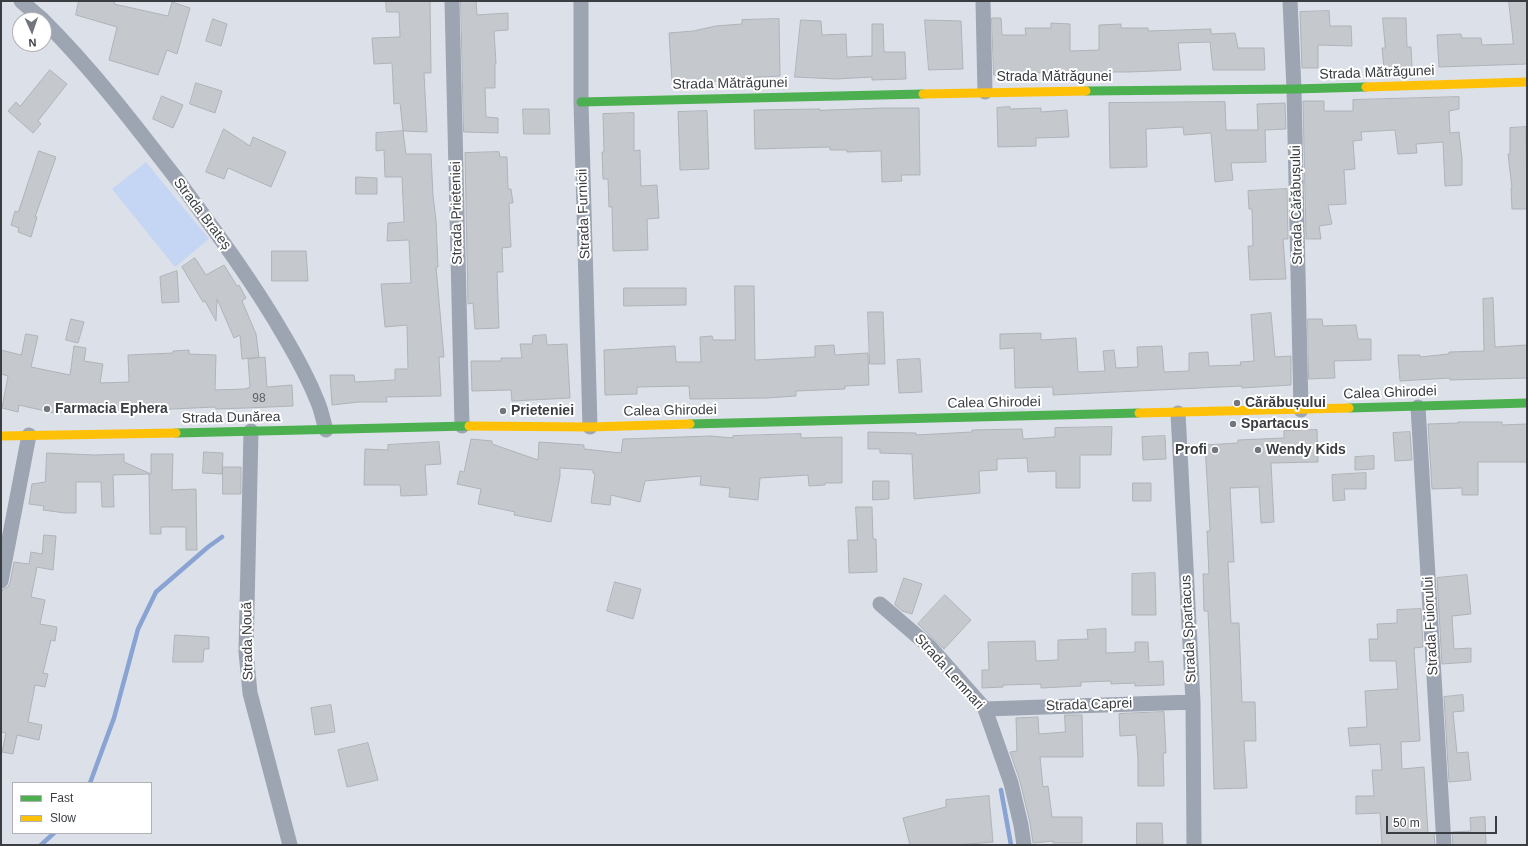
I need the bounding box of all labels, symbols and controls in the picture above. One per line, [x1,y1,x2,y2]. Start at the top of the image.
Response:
north arrow [12,12,52,52]
text: N [28,37,37,49]
street label: Strada Mătrăgunei [1319,63,1435,83]
street label: Strada Mătrăgunei [996,69,1112,85]
street label: Strada Mătrăgunei [672,75,788,93]
street label: Strada Cărăbușului [1288,145,1306,265]
street label: Strada Prieteniei [448,161,466,265]
street label: Strada Furnicii [574,169,594,259]
street label: Strada Brateș [170,175,234,253]
street label: Calea Ghirodei [1343,383,1437,403]
house number: 98 [252,392,266,406]
street label: Calea Ghirodei [947,394,1041,412]
place label: Cărăbușului [1245,395,1326,411]
marker: Cărăbușului [1232,398,1242,408]
place label: Farmacia Ephera [55,401,168,417]
street label: Calea Ghirodei [623,402,717,420]
place label: Prieteniei [511,403,574,419]
marker: Farmacia Ephera [42,404,52,414]
marker: Prieteniei [498,406,508,416]
street label: Strada Dunărea [181,409,281,427]
place label: Spartacus [1241,416,1309,432]
marker: Spartacus [1228,419,1238,429]
place label: Profi [1175,442,1207,458]
place label: Wendy Kids [1266,442,1346,458]
marker: Profi [1210,445,1220,455]
marker: Wendy Kids [1253,445,1263,455]
street label: Strada Spartacus [1178,575,1200,683]
street label: Strada Fuiorului [1420,576,1442,676]
street label: Strada Nouă [239,602,257,680]
street label: Strada Lemnari [911,631,987,713]
street label: Strada Caprei [1046,695,1132,715]
legend [12,782,152,834]
text: Fast [50,791,73,805]
scale bar [1388,808,1499,834]
text: Slow [50,811,76,825]
text: 50 m [1393,816,1420,830]

